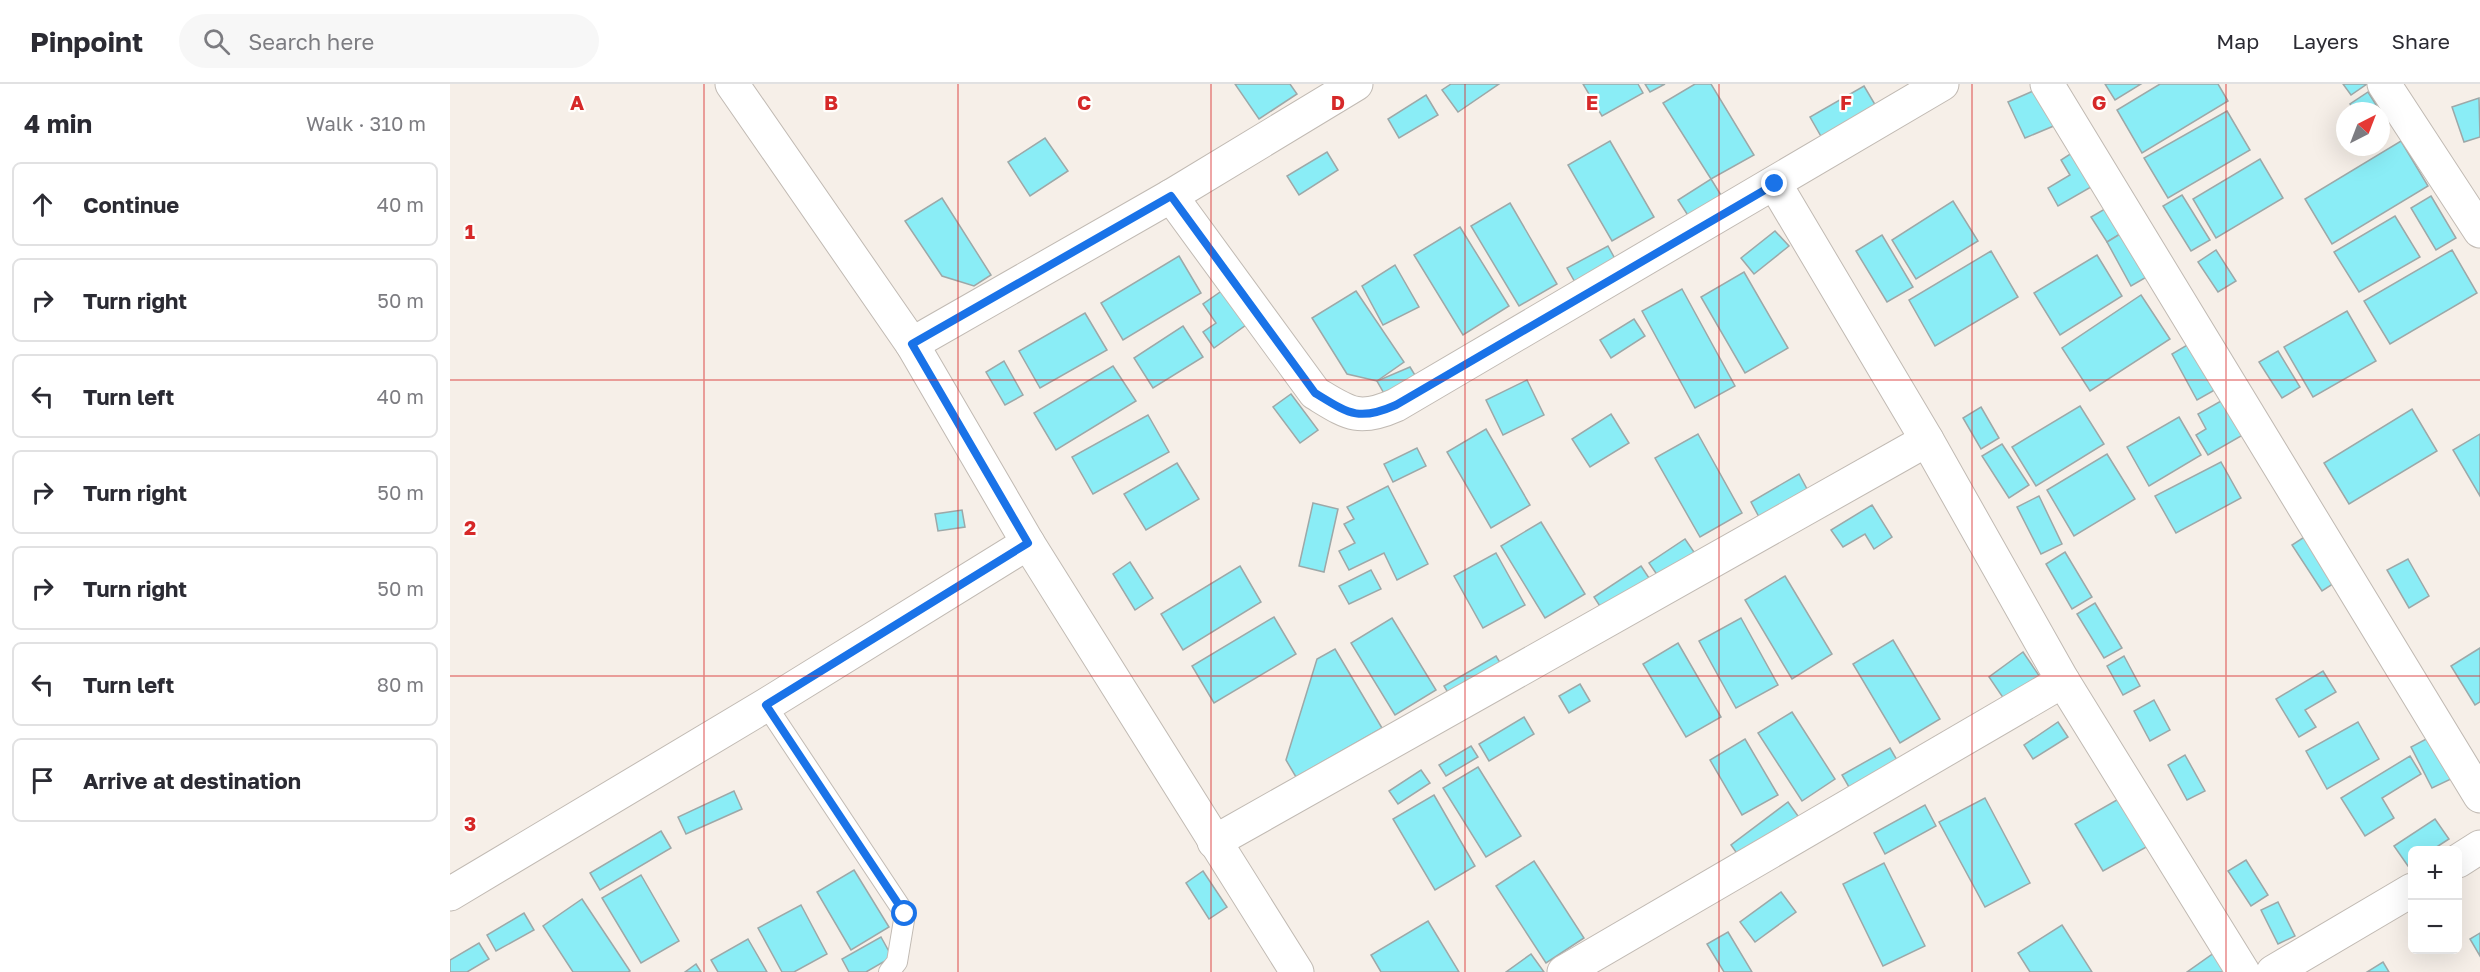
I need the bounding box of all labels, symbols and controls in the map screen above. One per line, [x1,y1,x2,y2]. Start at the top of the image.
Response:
search box [179,14,599,68]
text: Pinpoint [30,25,143,58]
icon: search [200,25,233,58]
text: Search here [248,28,374,55]
text: Map [2216,28,2259,54]
text: Layers [2292,28,2359,54]
text: Share [2392,28,2450,54]
text: A [570,90,584,114]
text: B [824,90,838,114]
text: C [1077,90,1091,114]
text: D [1331,90,1345,114]
text: E [1586,90,1598,114]
text: F [1840,90,1852,114]
text: G [2092,90,2106,114]
north arrow [2336,102,2390,156]
text: 4 min [24,108,92,139]
text: Walk · 310 m [306,111,426,135]
route end [1761,170,1787,196]
icon: ahead [26,188,59,221]
text: Continue [83,191,179,218]
text: 40 m [377,192,424,216]
text: 1 [465,219,475,243]
icon: right [26,284,59,317]
text: Turn right [83,287,187,314]
text: 50 m [377,288,424,312]
icon: left [26,380,59,413]
text: Turn left [83,383,174,410]
text: 40 m [377,384,424,408]
icon: right [26,476,59,509]
text: Turn right [83,479,187,506]
text: 50 m [377,480,424,504]
text: 2 [464,515,476,539]
icon: right [26,572,59,605]
text: Turn right [83,575,187,602]
text: 50 m [377,576,424,600]
icon: left [26,668,59,701]
text: Turn left [83,671,174,698]
text: 80 m [377,672,424,696]
icon: arrive [26,764,59,797]
text: Arrive at destination [83,767,301,794]
text: 3 [464,811,476,835]
map controls [2408,846,2462,954]
button: + [2408,846,2462,900]
route start [891,900,917,926]
button: − [2408,900,2462,954]

